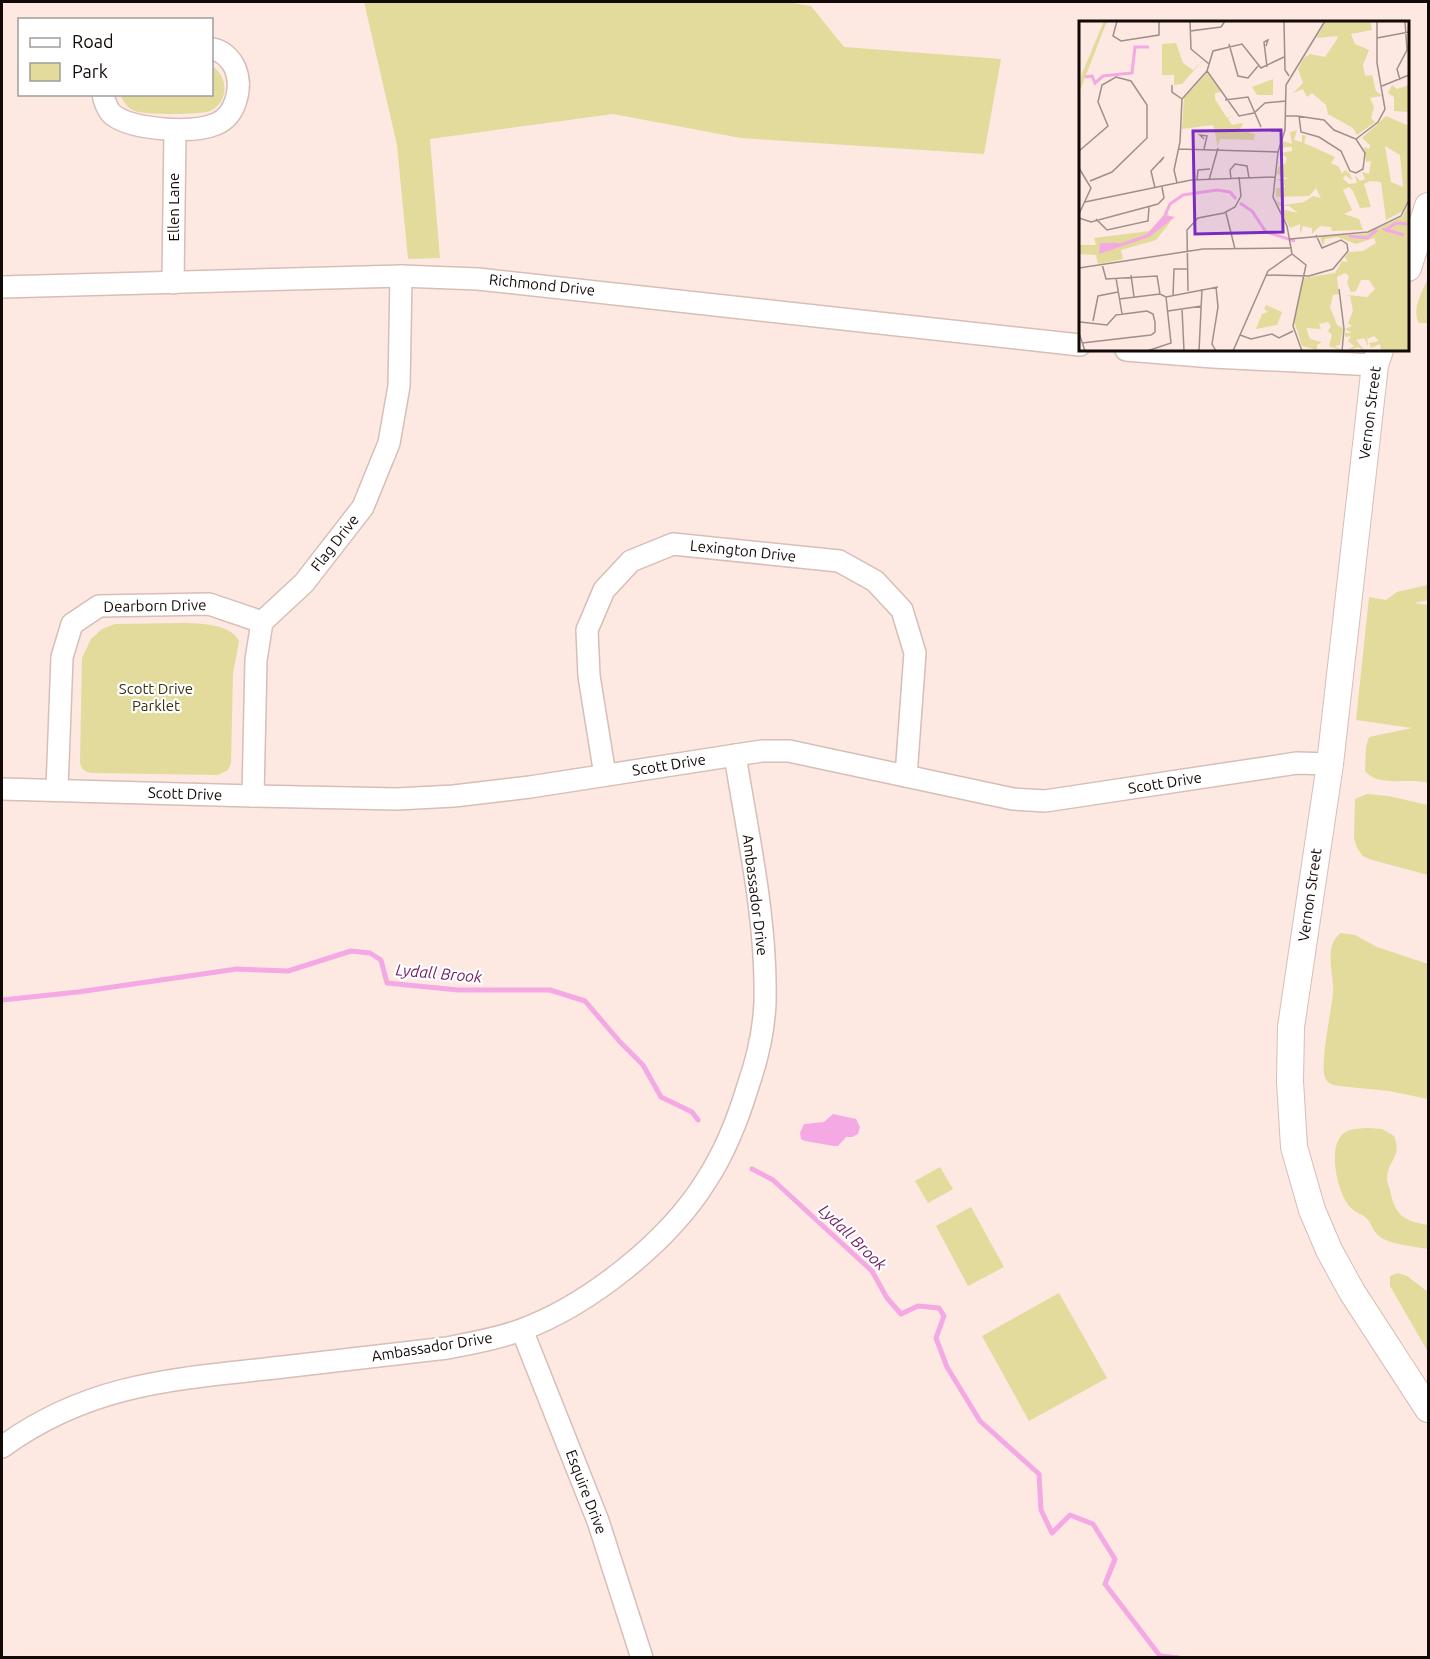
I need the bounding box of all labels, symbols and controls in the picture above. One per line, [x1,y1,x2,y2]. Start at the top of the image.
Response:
legend [18,18,213,96]
inset map [1079,21,1409,351]
text: Road [72,31,114,51]
text: Park [72,61,108,81]
street label: Ellen Lane [165,173,182,241]
street label: Richmond Drive [488,270,596,299]
street label: Vernon Street [1355,365,1384,461]
street label: Flag Drive [307,511,362,574]
street label: Lexington Drive [689,536,797,565]
street label: Dearborn Drive [103,596,207,615]
park label: Scott Drive Parklet [119,680,193,714]
street label: Scott Drive [631,750,707,779]
street label: Scott Drive [1127,768,1203,797]
street label: Scott Drive [148,784,222,803]
street label: Ambassador Drive [740,833,771,957]
street label: Vernon Street [1295,847,1324,943]
water label: Lydall Brook [395,960,484,986]
water label: Lydall Brook [816,1200,891,1274]
street label: Ambassador Drive [370,1329,494,1364]
street label: Esquire Drive [563,1447,610,1536]

